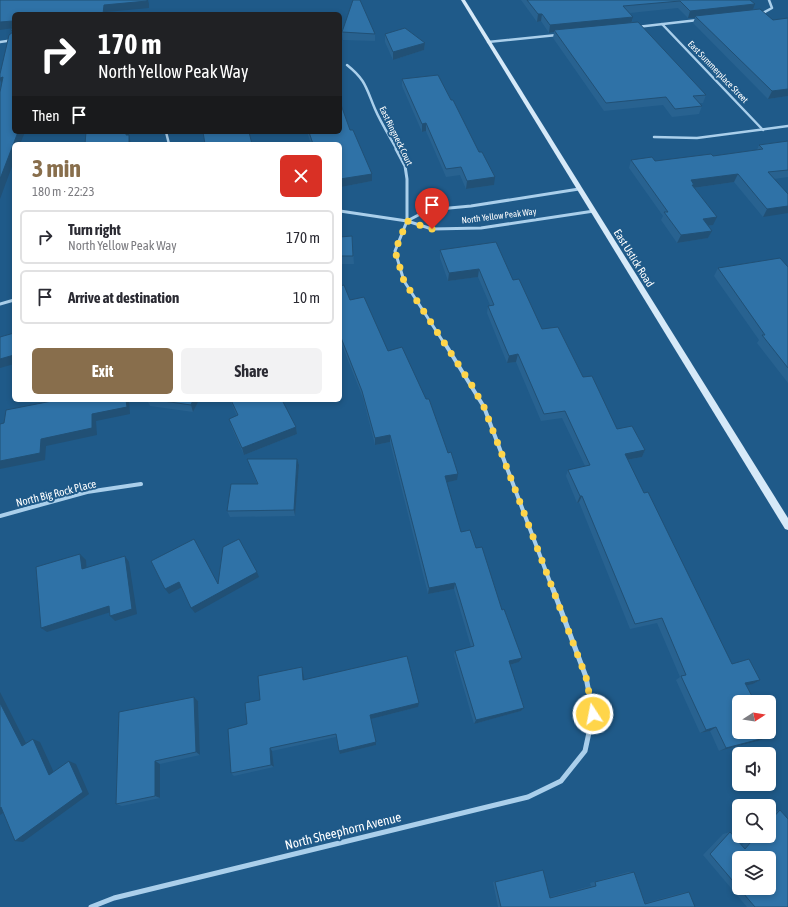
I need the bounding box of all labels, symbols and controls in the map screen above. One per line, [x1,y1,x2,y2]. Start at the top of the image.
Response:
icon: right [32,28,84,80]
text: 170 m [98,28,161,60]
street label: East Summerplace Street [686,39,750,105]
text: North Yellow Peak Way [98,61,248,82]
icon: arrive [68,104,90,126]
street label: East Ringneck Court [377,105,415,168]
text: Then [32,107,60,124]
text: 3 min [32,155,81,182]
button: close [280,155,322,197]
text: 180 m · 22:23 [32,184,95,199]
pin [415,188,449,229]
icon: arrive [421,194,443,216]
street label: North Yellow Peak Way [461,206,537,226]
text: Turn right [68,221,121,238]
icon: right [34,226,56,248]
street label: East Ustick Road [611,227,657,289]
text: 170 m [286,229,320,246]
text: North Yellow Peak Way [68,238,177,253]
icon: arrive [34,286,56,308]
text: Arrive at destination [68,289,179,306]
text: 10 m [293,289,320,306]
button: Exit [32,348,173,394]
button: Share [181,348,322,394]
street label: North Big Rock Place [15,477,97,509]
position arrow [572,693,614,735]
north arrow [732,695,776,739]
map controls [732,695,776,895]
button: sound [732,747,776,791]
button: search [732,799,776,843]
street label: North Sheephorn Avenue [283,809,403,853]
button: layers [732,851,776,895]

